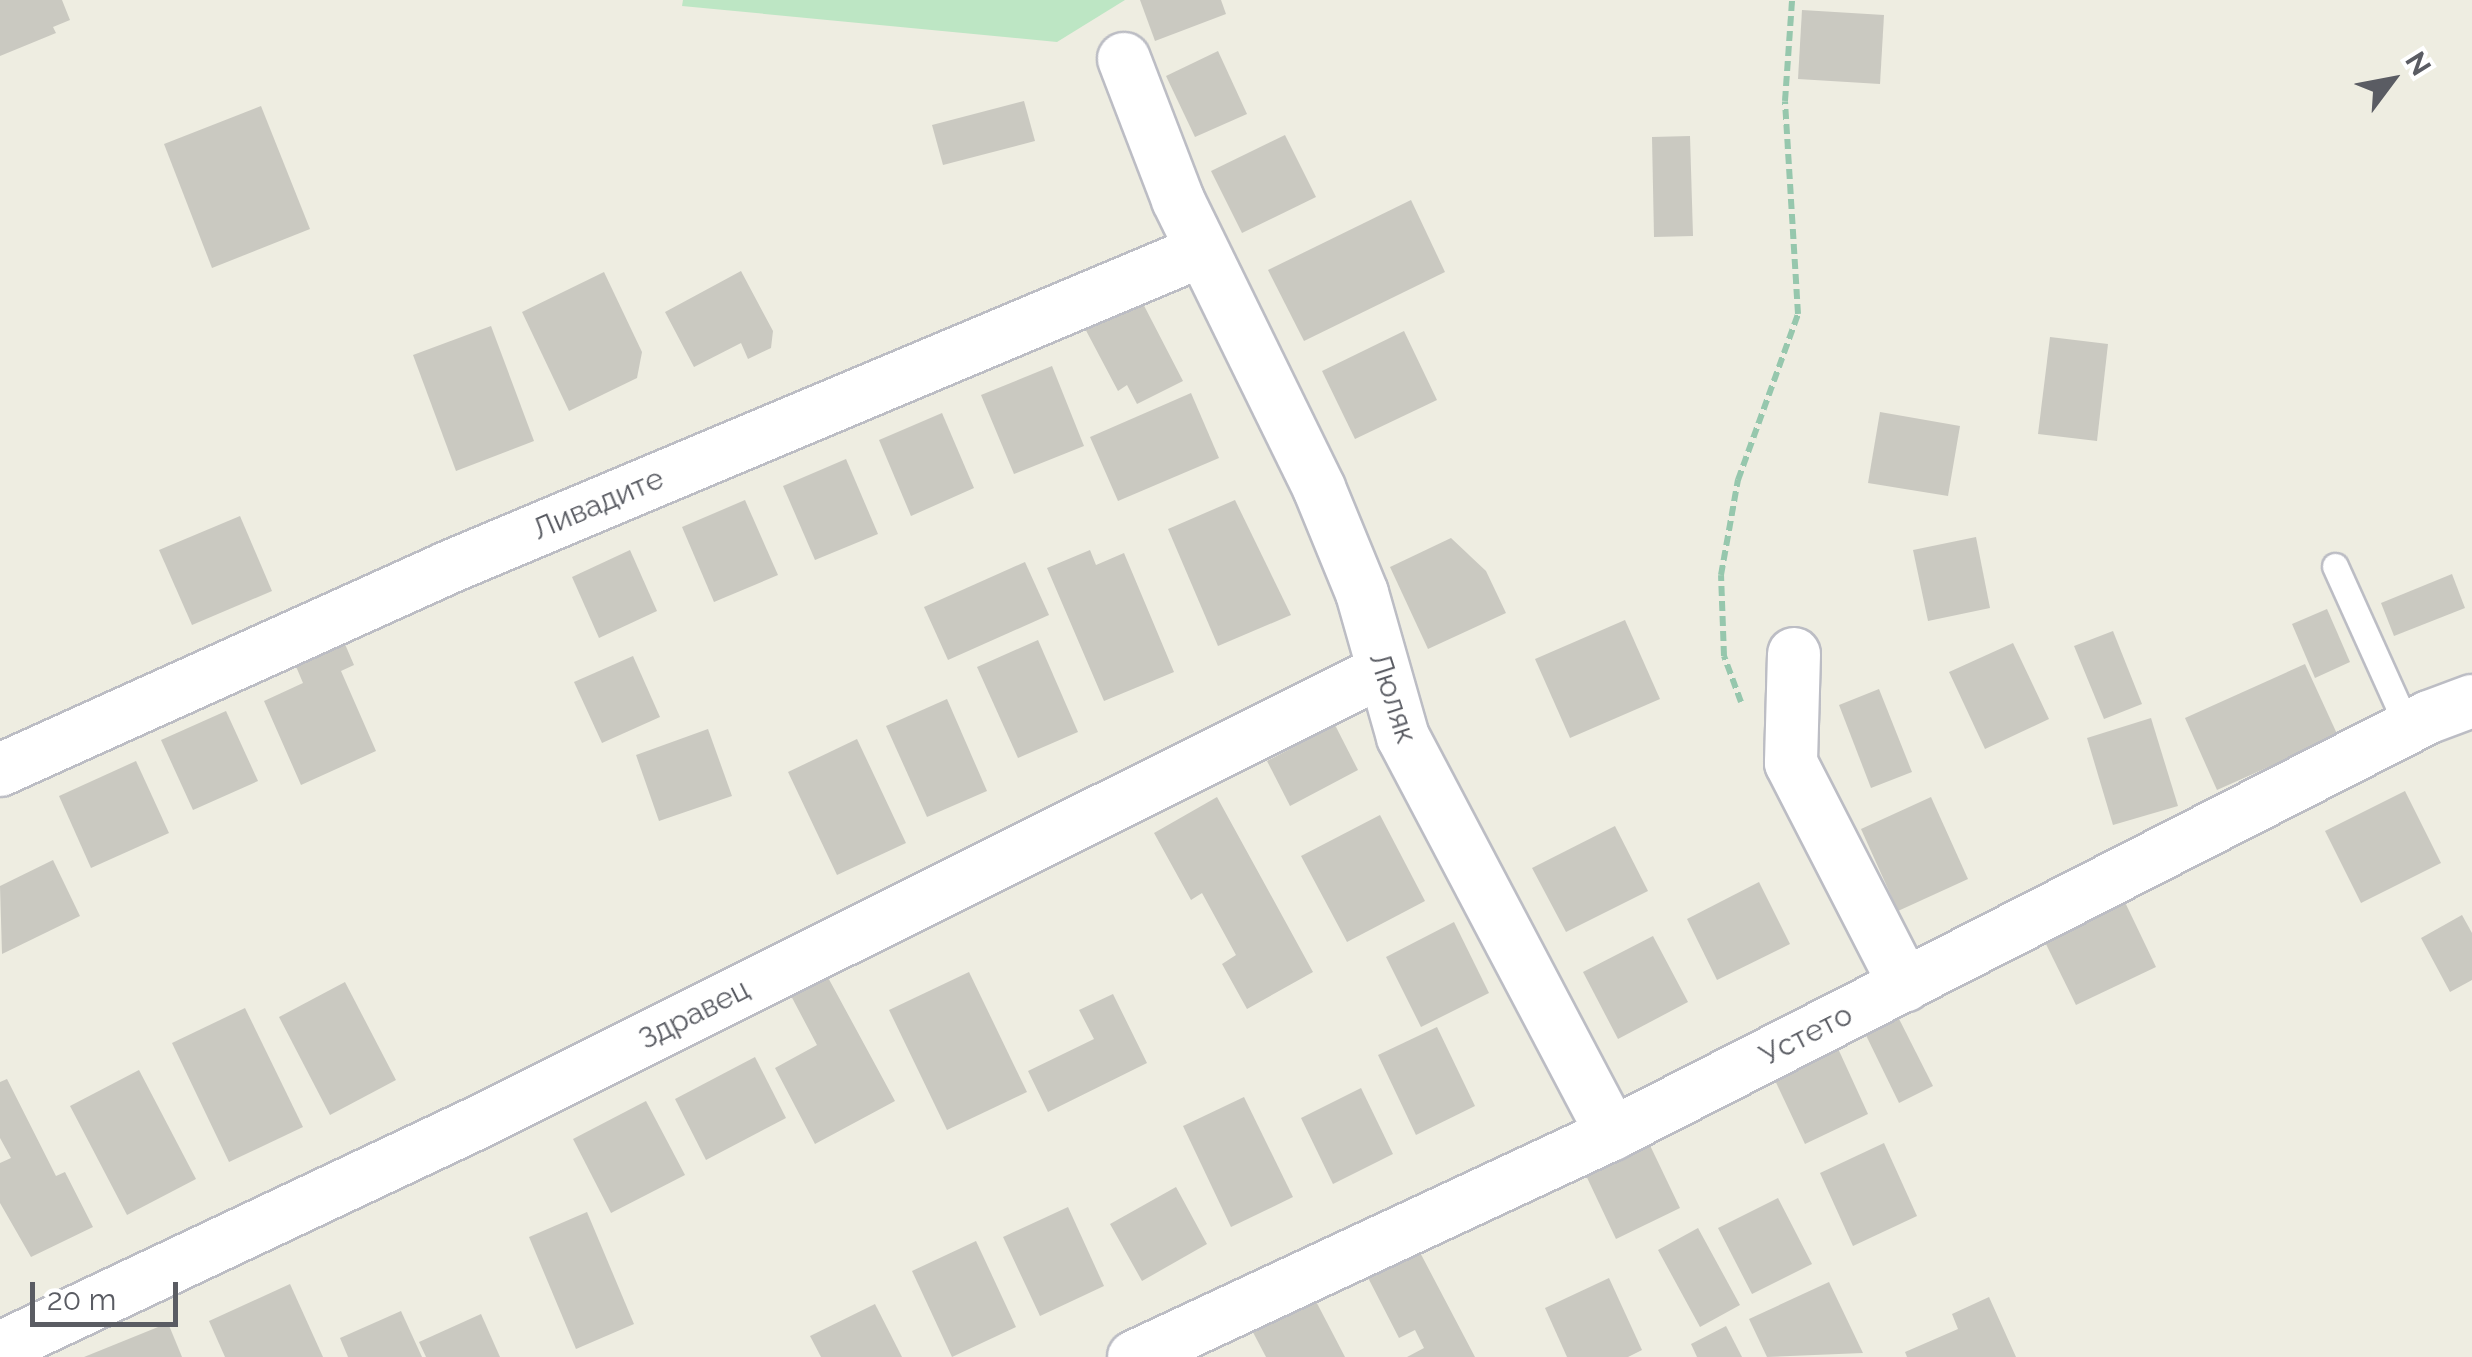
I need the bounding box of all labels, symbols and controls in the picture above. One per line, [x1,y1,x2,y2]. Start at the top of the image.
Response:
north arrow [2342,30,2442,130]
text: N [2398,46,2438,82]
street label: Ливадите [527,460,669,548]
street label: Люляк [1361,648,1425,748]
street label: Здравец [633,971,755,1057]
street label: Устето [1754,996,1858,1074]
scale bar [35,1262,182,1324]
text: 20 m [47,1282,116,1317]

